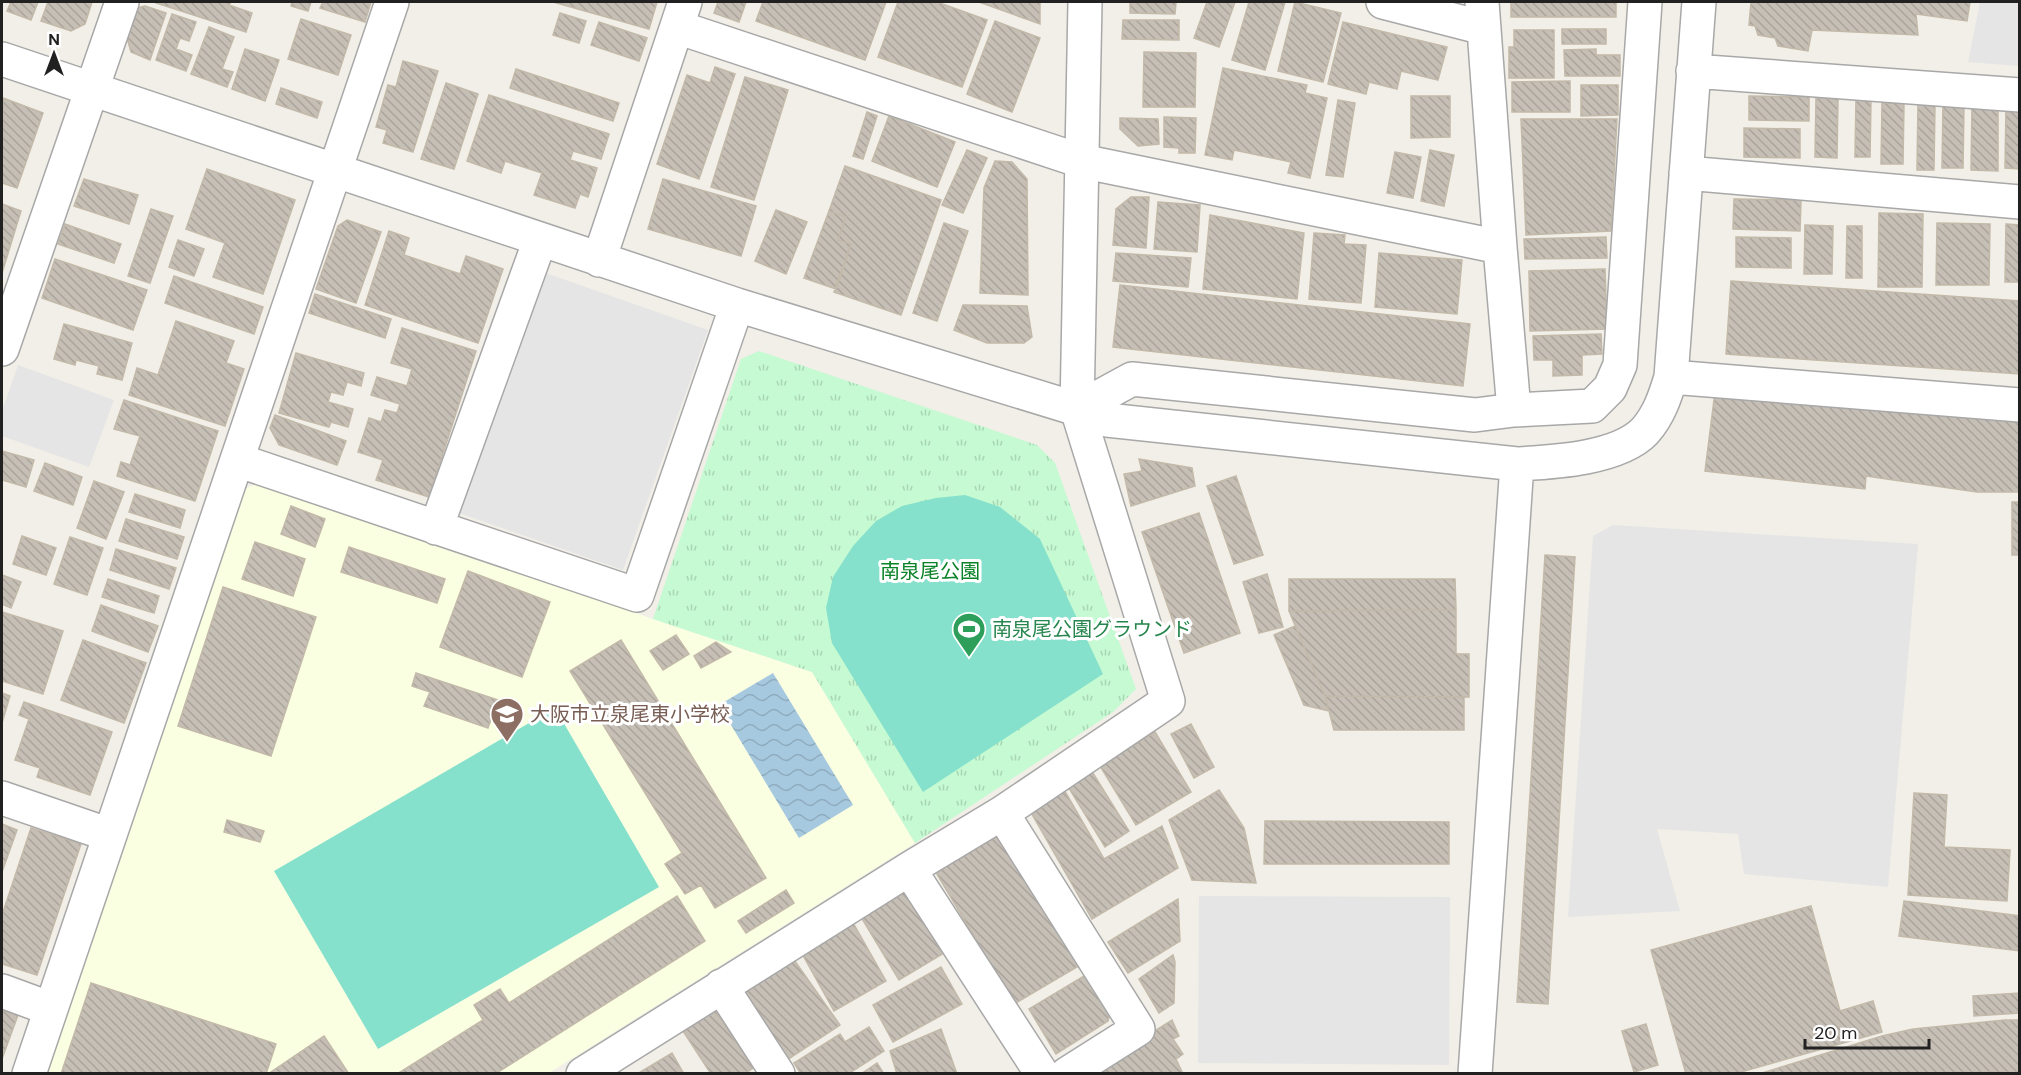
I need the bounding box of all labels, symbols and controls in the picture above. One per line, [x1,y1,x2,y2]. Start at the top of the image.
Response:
north arrow [24,24,84,84]
text: N [48,29,60,50]
park label: 南泉尾公園 [880,558,980,584]
sports icon: 南泉尾公園グラウンド [951,611,987,658]
place label: 南泉尾公園グラウンド [992,616,1192,642]
school or university icon: 大阪市立泉尾東小学校 [489,696,525,743]
place label: 大阪市立泉尾東小学校 [530,701,730,727]
scale bar [1805,1012,1930,1050]
text: 20 m [1814,1021,1857,1045]

